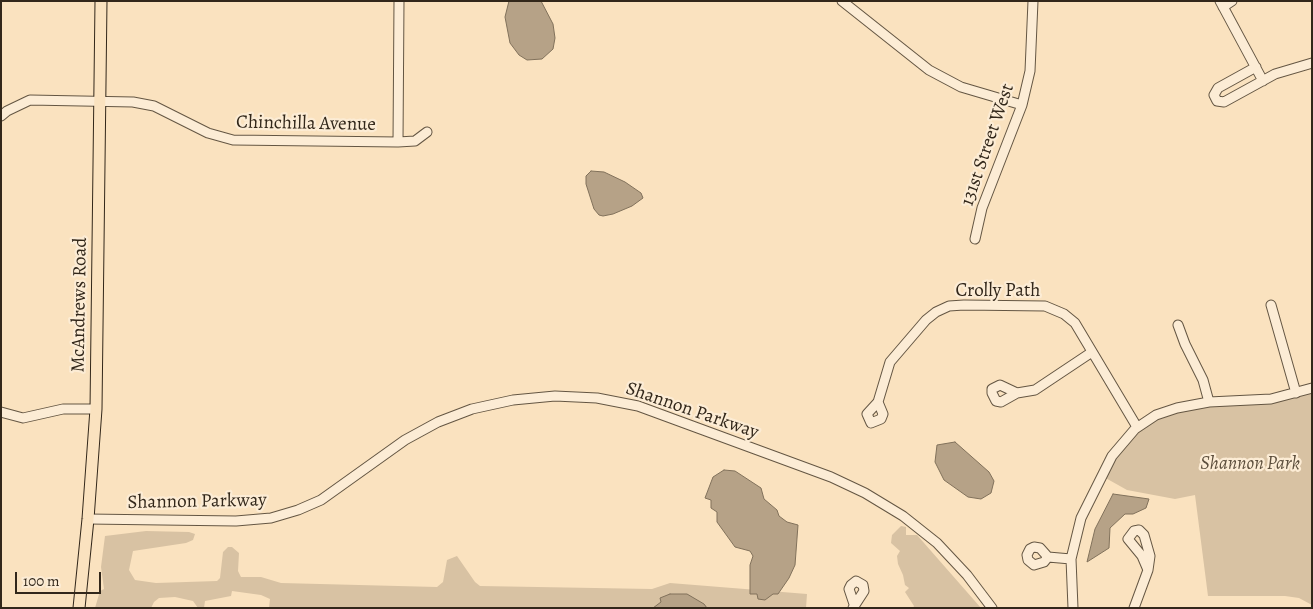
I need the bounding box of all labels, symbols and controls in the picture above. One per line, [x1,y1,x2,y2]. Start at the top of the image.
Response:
street label: 131st Street West [956,81,1020,209]
street label: Chinchilla Avenue [236,111,376,137]
street label: McAndrews Road [67,237,93,373]
street label: Crolly Path [956,280,1040,302]
street label: Shannon Parkway [623,378,761,444]
park label: Shannon Park [1200,453,1300,475]
street label: Shannon Parkway [127,489,267,515]
scale bar [18,562,104,594]
text: 100 m [23,571,60,591]

